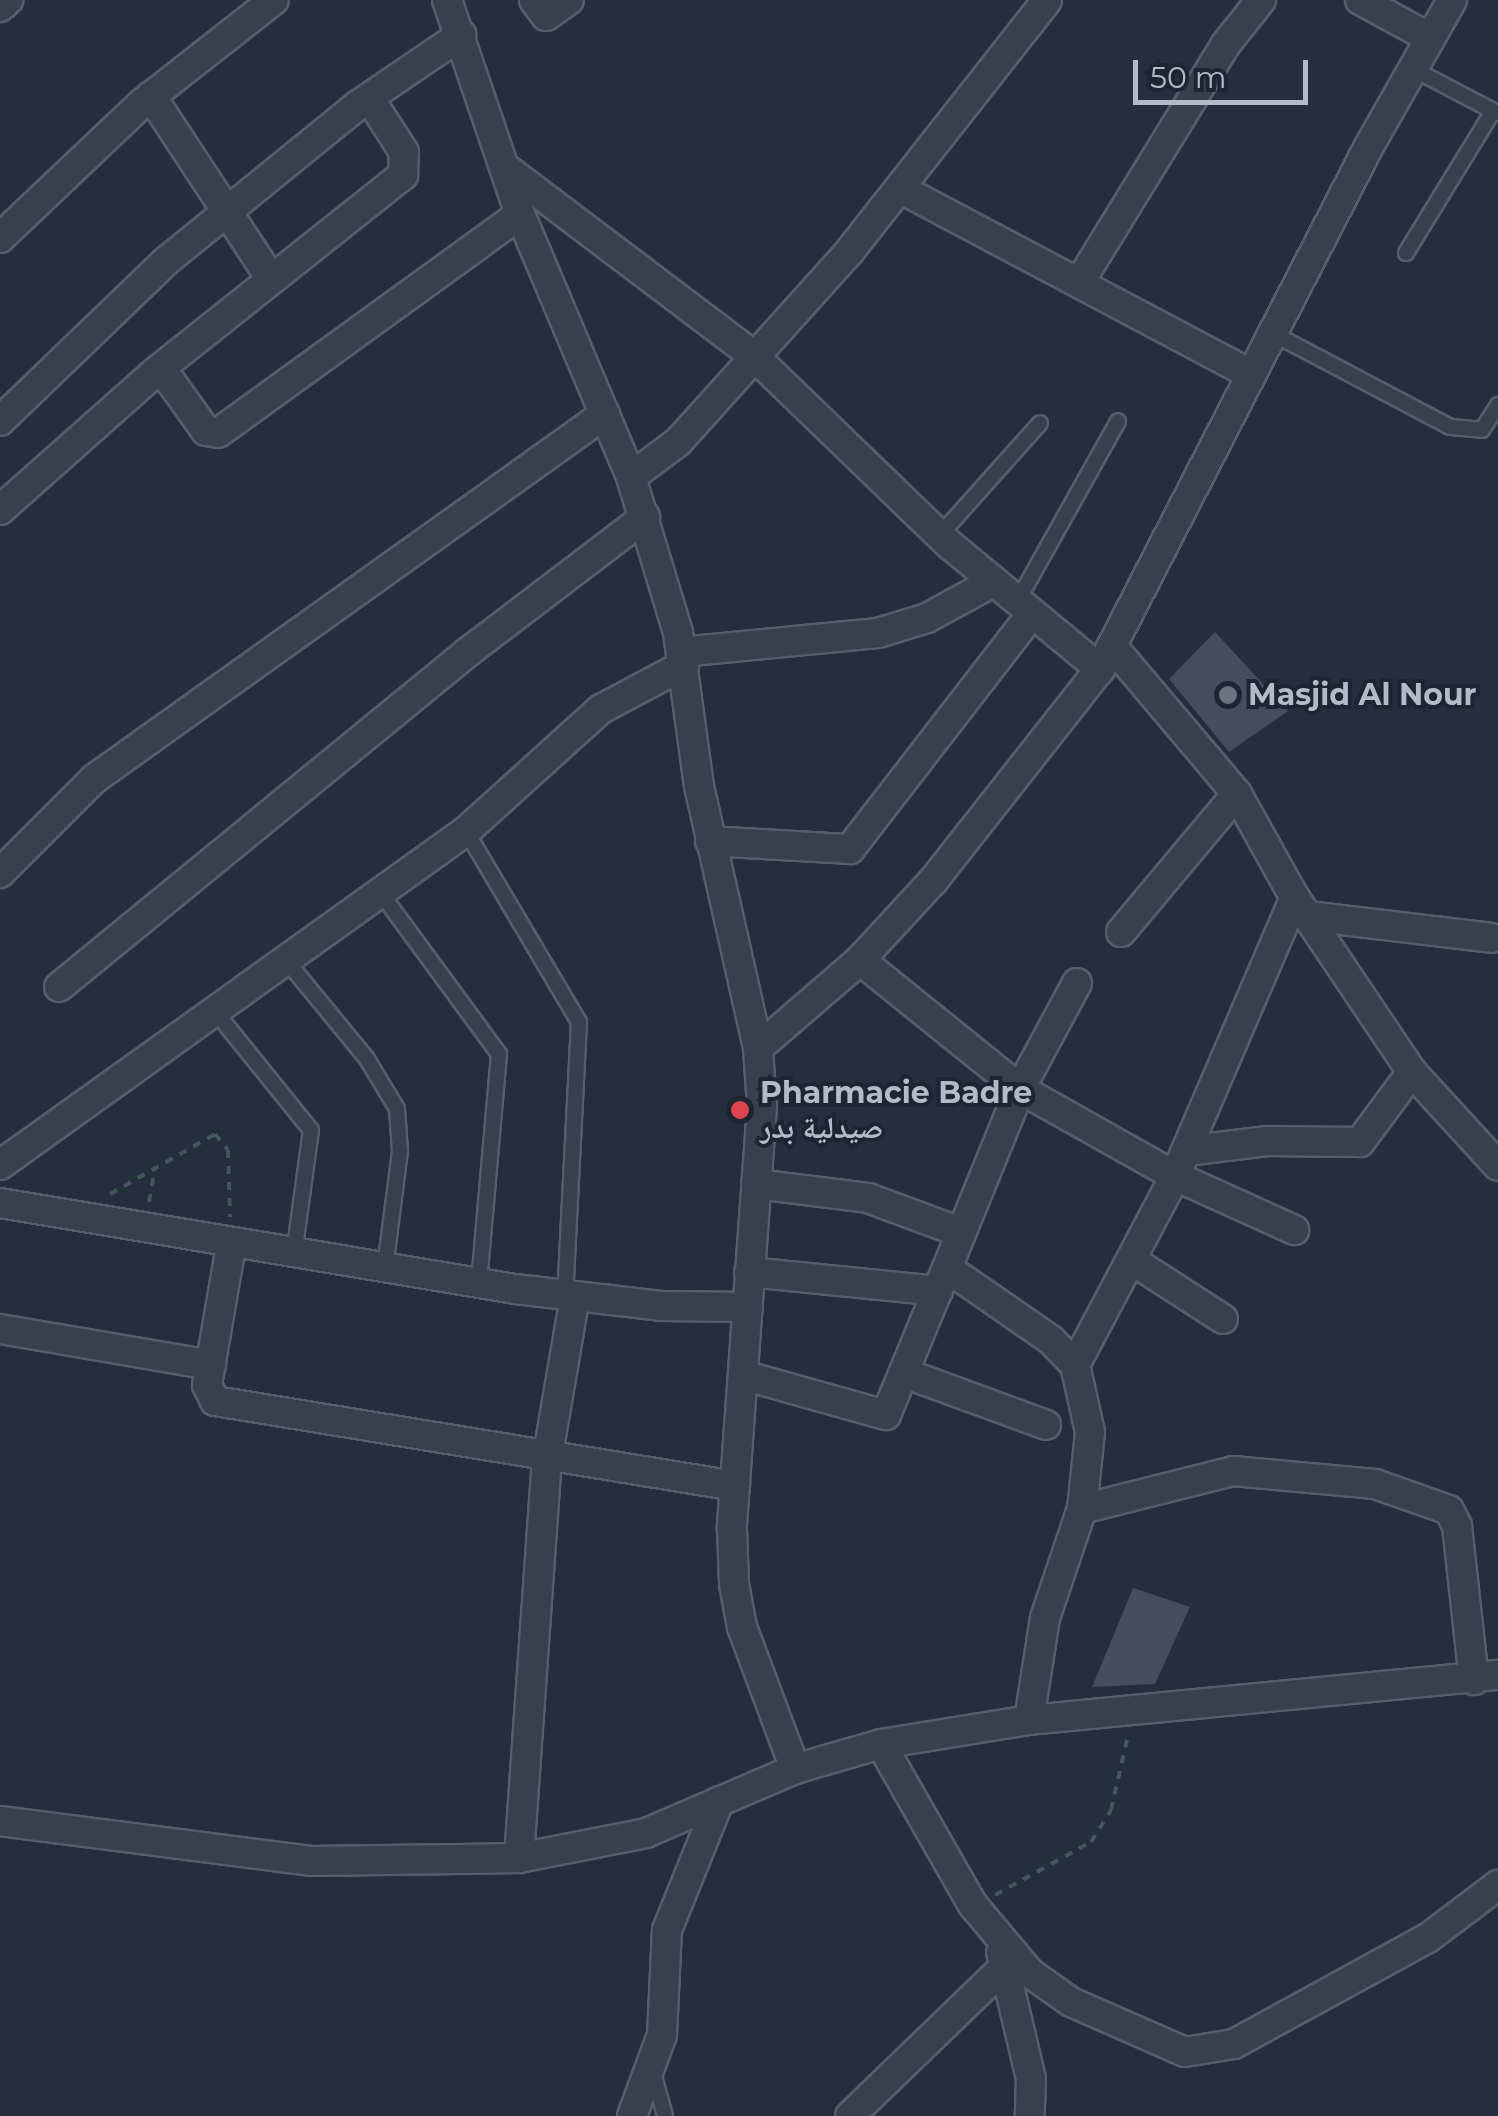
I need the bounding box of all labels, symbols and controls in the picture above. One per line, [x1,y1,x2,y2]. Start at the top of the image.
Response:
scale bar [1138,40,1313,102]
text: 50 m [1150,59,1227,96]
place label: Masjid Al Nour [1248,677,1477,713]
marker: Masjid Al Nour [1217,684,1239,706]
place label: Pharmacie Badre صيدلية بدر [760,1075,1032,1146]
marker: Pharmacie Badre صيدلية بدر [729,1099,751,1121]

